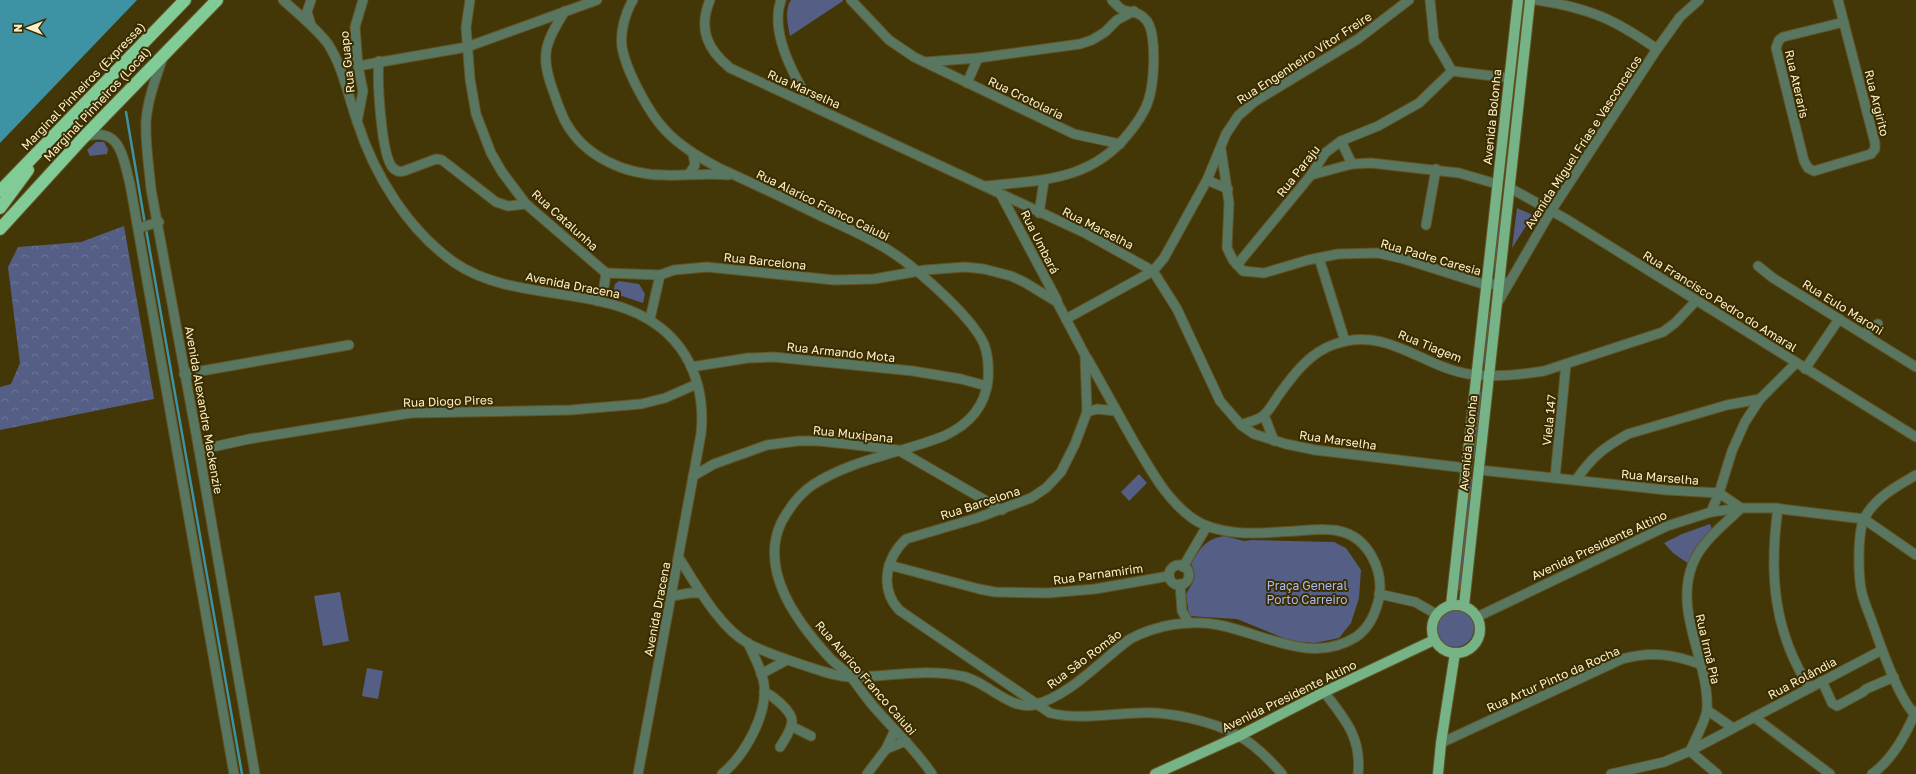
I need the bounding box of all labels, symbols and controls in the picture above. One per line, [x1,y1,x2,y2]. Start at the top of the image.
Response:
north arrow [8,8,48,48]
street label: Rua Engenheiro Vítor Freire [1234,9,1374,107]
street label: Marginal Pinheiros (Expressa) [18,19,148,153]
text: N [11,24,24,32]
street label: Rua Guapo [336,30,358,94]
street label: Marginal Pinheiros (Local) [40,44,154,164]
street label: Rua Ateraris [1782,48,1812,120]
street label: Avenida Miguel Frias e Vasconcelos [1521,52,1645,232]
street label: Rua Marselha [765,66,843,112]
street label: Avenida Bolonha [1480,68,1504,166]
street label: Rua Argirito [1861,68,1893,138]
street label: Rua Crotolaria [986,73,1066,123]
street label: Rua Paraju [1273,142,1323,200]
street label: Rua Alarico Franco Caiubi [754,166,892,244]
street label: Rua Catalunha [529,186,601,254]
street label: Rua Marselha [1060,204,1136,252]
street label: Rua Umbará [1017,207,1063,277]
street label: Rua Padre Caresia [1379,235,1483,279]
street label: Rua Francisco Pedro do Amaral [1640,247,1800,355]
street label: Rua Barcelona [723,249,807,273]
street label: Avenida Dracena [524,268,622,302]
street label: Rua Eulo Maroni [1800,276,1886,338]
street label: Avenida Alexandre Mackenzie [182,325,226,495]
street label: Rua Tiagem [1396,326,1464,366]
street label: Rua Armando Mota [786,339,896,365]
street label: Rua Diogo Pires [403,392,493,410]
street label: Avenida Bolonha [1456,394,1480,492]
street label: Viela 147 [1539,394,1559,446]
street label: Rua Muxipana [812,422,894,446]
street label: Rua Marselha [1298,427,1378,453]
street label: Rua Marselha [1620,466,1700,488]
street label: Rua Barcelona [938,483,1022,523]
street label: Avenida Presidente Altino [1529,507,1669,583]
street label: Avenida Dracena [640,560,674,658]
street label: Rua Parnamirim [1052,560,1144,588]
park label: Praça General Porto Carreiro [1267,578,1347,607]
street label: Rua Irmã Pia [1693,612,1723,686]
street label: Rua Alarico Franco Caiubi [812,618,920,738]
street label: Rua São Romão [1044,626,1124,692]
street label: Rua Artur Pinto da Rocha [1484,643,1622,715]
street label: Rua Rolândia [1765,654,1839,702]
street label: Avenida Presidente Altino [1219,657,1359,735]

